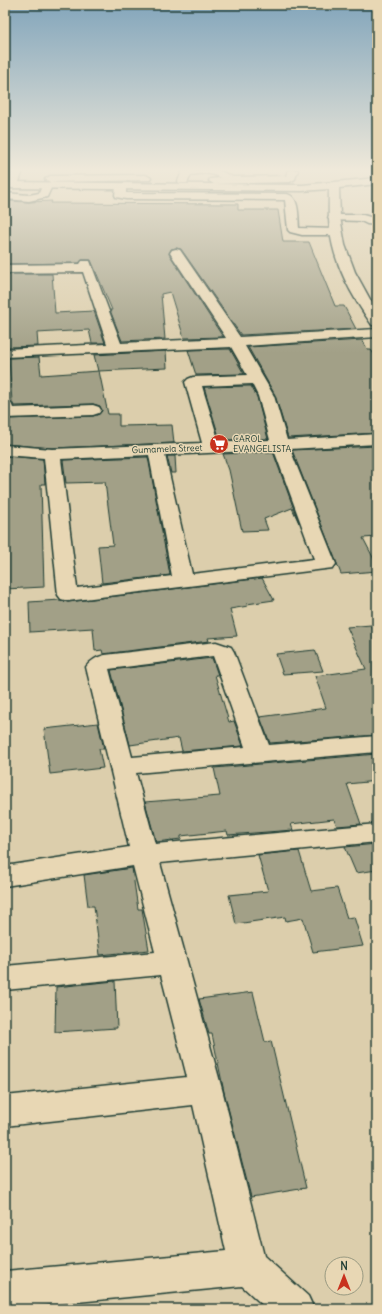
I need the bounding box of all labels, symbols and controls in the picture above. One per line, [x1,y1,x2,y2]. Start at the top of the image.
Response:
supermarket icon: CAROL EVANGELISTA [208,433,230,455]
place label: CAROL EVANGELISTA [233,433,292,454]
street label: Gumamela Street [131,442,203,455]
north arrow [324,1256,364,1296]
text: N [340,1259,348,1273]

